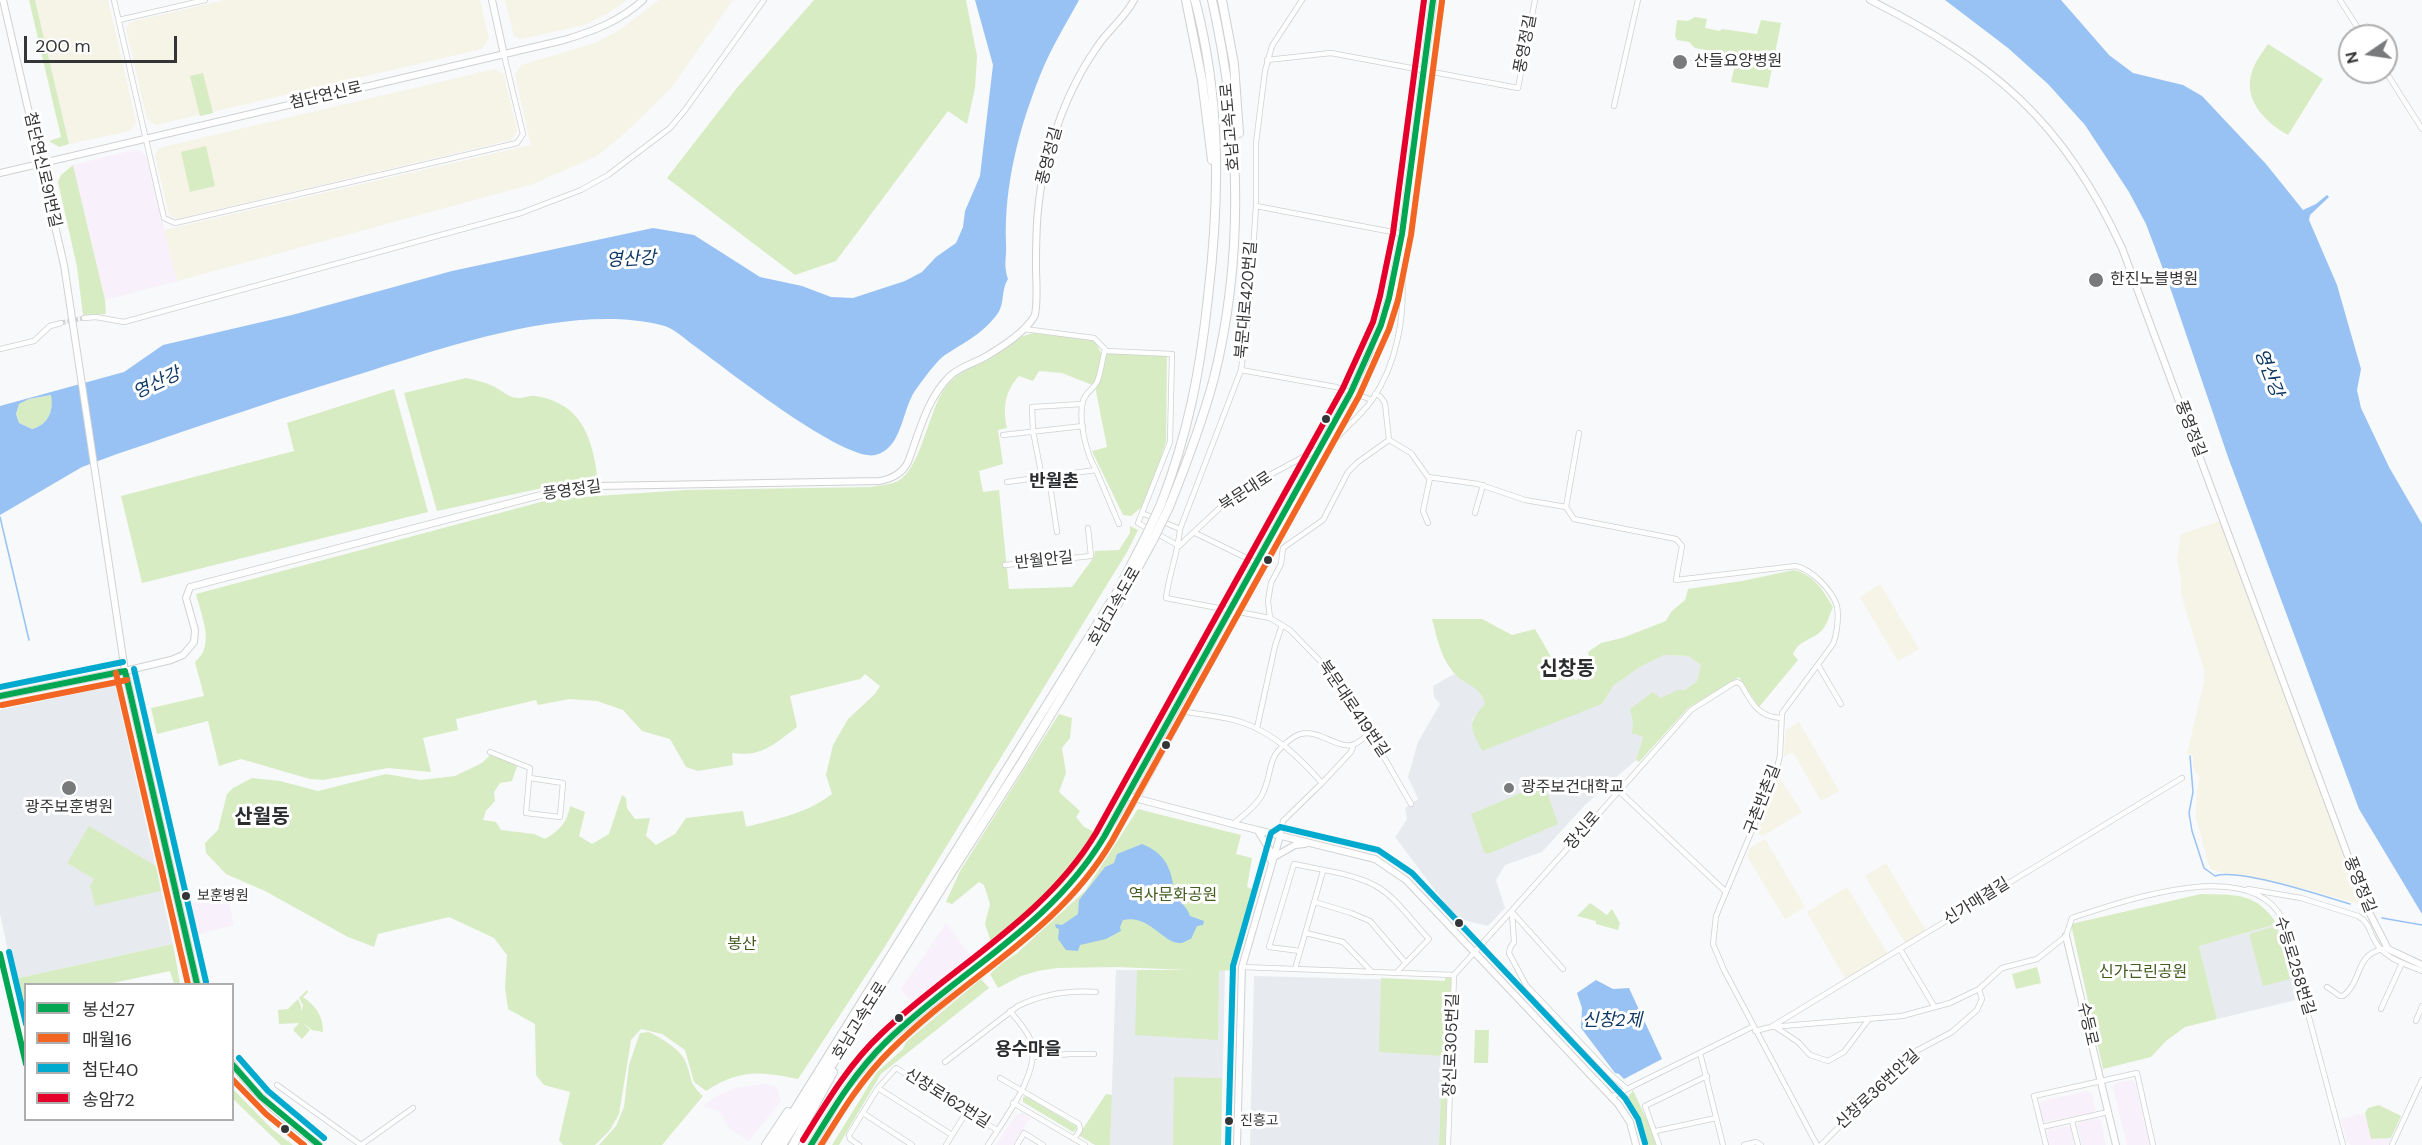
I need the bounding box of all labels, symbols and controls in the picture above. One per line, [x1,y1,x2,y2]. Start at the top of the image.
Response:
street label: 풍영정길 [1511,13,1541,75]
scale bar [27,24,180,62]
north arrow [2338,24,2398,84]
text: 200 m [35,34,91,58]
text: N [2340,50,2363,66]
place label: 산들요양병원 [1694,52,1782,72]
marker: 산들요양병원 [1671,53,1689,71]
street label: 첨단연신로 [288,78,364,114]
street label: 호남고속도로 [1218,82,1244,172]
street label: 첨단연신로91번길 [19,110,65,230]
street label: 풍영정길 [1033,125,1067,187]
street label: 북문대로420번길 [1232,240,1262,360]
water label: 영산강 [606,248,656,272]
place label: 한진노블병원 [2110,270,2198,290]
marker: 한진노블병원 [2087,271,2105,289]
water label: 영산강 [2249,346,2287,400]
water label: 영산강 [130,364,184,404]
street label: 풍영정길 [2170,398,2210,460]
unlabelled marker [1320,413,1332,425]
street label: 북문대로 [1216,468,1276,516]
district label: 반월촌 [1029,471,1079,493]
street label: 풍영정길 [542,477,602,505]
street label: 반월안길 [1014,548,1074,574]
unlabelled marker [1262,554,1274,566]
street label: 호남고속도로 [1085,564,1145,650]
street label: 북문대로419번길 [1313,657,1393,761]
district label: 신창동 [1539,658,1595,682]
unlabelled marker [1160,739,1172,751]
street label: 구촌반촌길 [1741,762,1785,838]
place label: 광주보건대학교 [1521,778,1624,798]
marker: 광주보훈병원 [60,779,78,797]
marker: 광주보건대학교 [1502,781,1516,795]
place label: 광주보훈병원 [25,798,113,818]
district label: 산월동 [234,806,290,830]
street label: 장신로 [1561,808,1605,854]
street label: 풍영정길 [2339,854,2379,916]
street label: 신가매결길 [1941,874,2013,930]
park label: 역사문화공원 [1129,886,1217,906]
place label: 보훈병원 [197,888,249,904]
marker: 보훈병원 [180,890,192,902]
street label: 수등로258번길 [2270,914,2318,1018]
unlabelled marker [1453,917,1465,929]
park label: 봉산 [727,935,757,955]
park label: 신가근린공원 [2099,963,2187,983]
street label: 호남고속도로 [828,978,892,1064]
legend [24,983,234,1121]
street label: 장신로305번길 [1441,993,1463,1097]
text: 봉선27 [82,998,135,1022]
street label: 수등로 [2073,1000,2101,1048]
water label: 신창2제 [1582,1010,1642,1032]
unlabelled marker [893,1012,905,1024]
text: 매월16 [82,1028,132,1052]
district label: 용수마을 [995,1039,1061,1061]
street label: 신창로36번안길 [1832,1046,1924,1134]
text: 첨단40 [82,1058,138,1082]
street label: 신창로162번길 [901,1065,993,1133]
text: 송암72 [82,1088,135,1112]
place label: 진흥고 [1240,1113,1279,1129]
marker: 진흥고 [1223,1115,1235,1127]
unlabelled marker [279,1123,291,1135]

